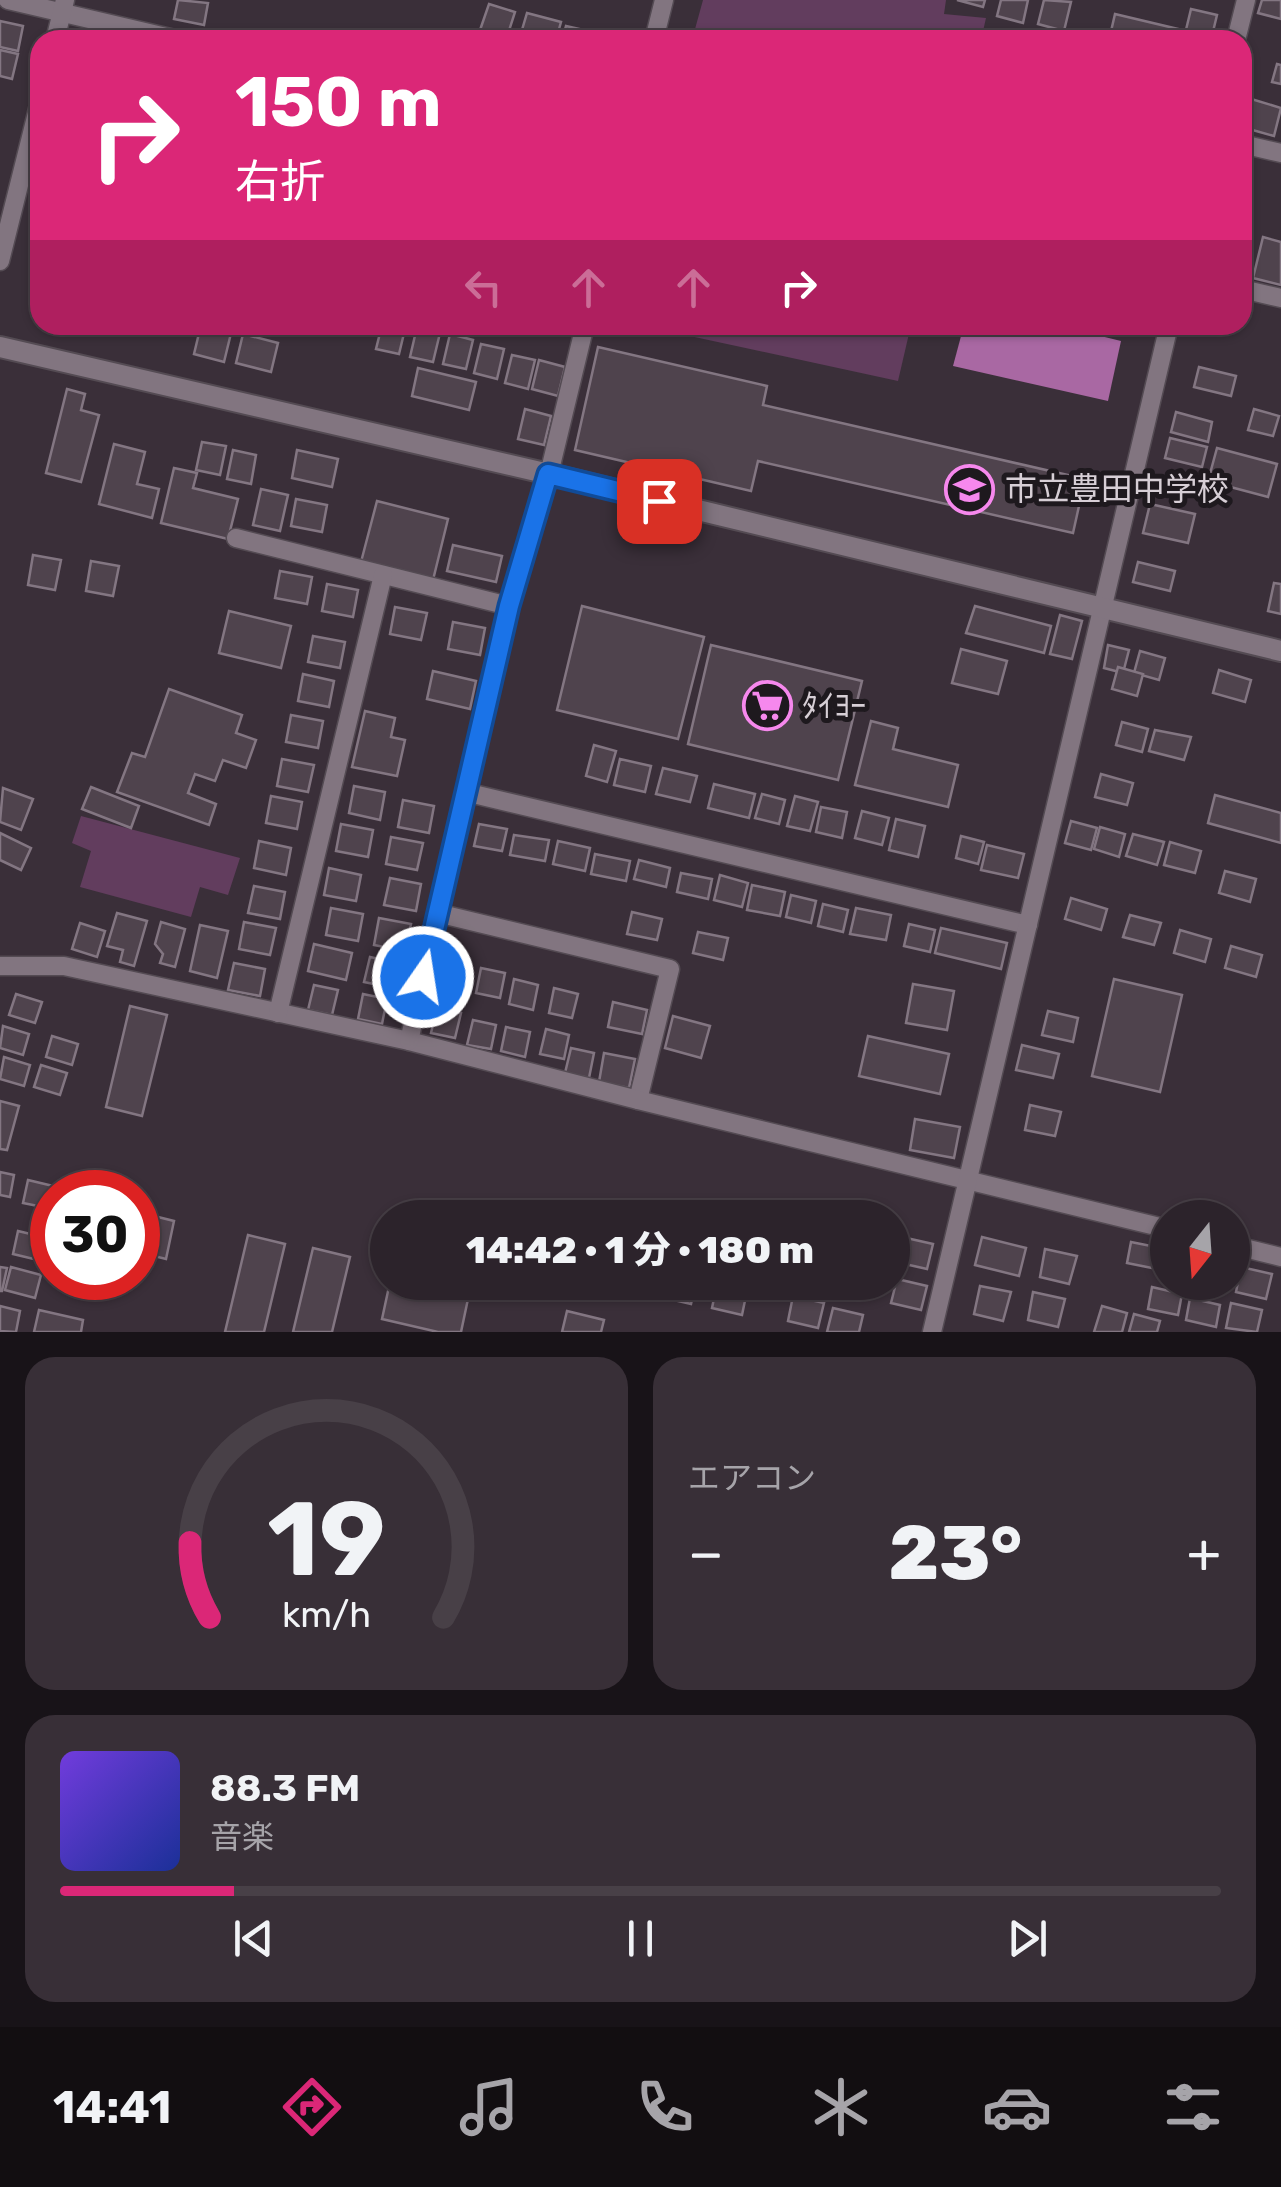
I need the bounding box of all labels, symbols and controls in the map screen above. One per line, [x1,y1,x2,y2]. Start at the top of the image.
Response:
text: 150 m [235,61,442,144]
icon: right [70,70,200,200]
text: 右折 [235,155,325,208]
icon: left [456,260,511,315]
icon: ahead [561,260,616,315]
icon: ahead [666,260,721,315]
icon: right [771,260,826,315]
pin [617,459,702,544]
school or university icon: 市立豊田中学校 [944,463,996,515]
place label: 市立豊田中学校 [1005,470,1229,508]
icon: arrive [632,474,687,529]
supermarket icon: ﾀｲﾖｰ [741,680,793,732]
place label: ﾀｲﾖｰ [802,687,866,725]
position arrow [371,925,475,1029]
speed limit sign: 30 [30,1170,160,1300]
north arrow [1150,1200,1250,1300]
map controls [1150,1200,1250,1300]
text: 14:42 · 1 分 · 180 m [466,1227,814,1273]
text: エアコン [688,1459,816,1497]
text: 19 [267,1478,386,1601]
text: 23° [888,1509,1022,1598]
text: − [688,1521,724,1586]
text: + [1187,1521,1221,1586]
text: km/h [282,1594,371,1636]
text: 88.3 FM [210,1765,360,1811]
text: 音楽 [210,1818,274,1856]
icon: previous [226,1911,281,1966]
icon: pause [613,1911,668,1966]
icon: next [1000,1911,1055,1966]
icon: directions [277,2072,347,2142]
icon: music [454,2072,524,2142]
icon: phone [630,2072,700,2142]
icon: climate [806,2072,876,2142]
icon: car [982,2072,1052,2142]
icon: filters [1158,2072,1228,2142]
text: 14:41 [53,2081,171,2134]

